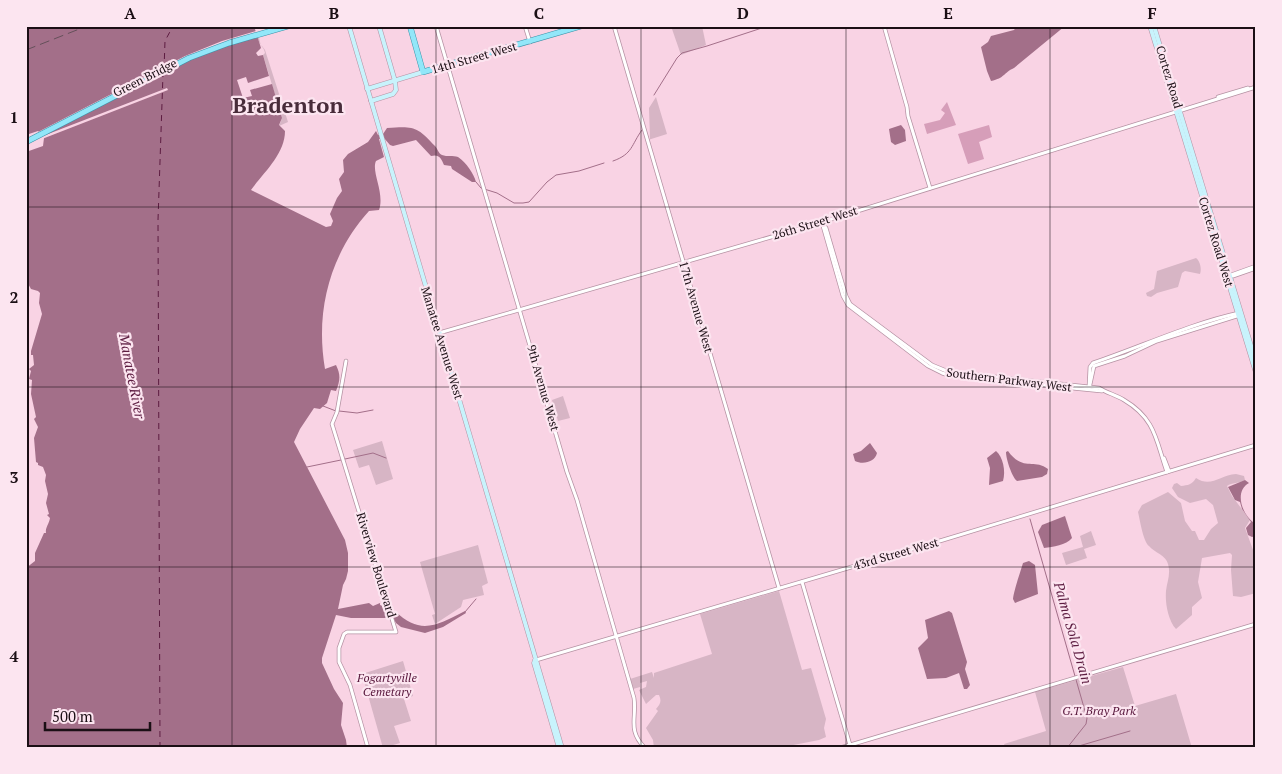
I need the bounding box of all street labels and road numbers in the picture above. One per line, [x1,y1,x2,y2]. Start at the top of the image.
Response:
street label: 14th Street West [429,38,519,77]
street label: Cortez Road [1153,44,1186,110]
street label: Green Bridge [110,55,179,100]
street label: Cortez Road West [1196,195,1237,289]
street label: 26th Street West [770,202,860,243]
street label: 17th Avenue West [676,259,717,355]
street label: Manatee Avenue West [418,285,467,402]
street label: 9th Avenue West [524,343,563,433]
street label: Southern Parkway West [946,364,1073,395]
street label: Riverview Boulevard [353,510,400,620]
street label: 43rd Street West [851,534,941,573]

